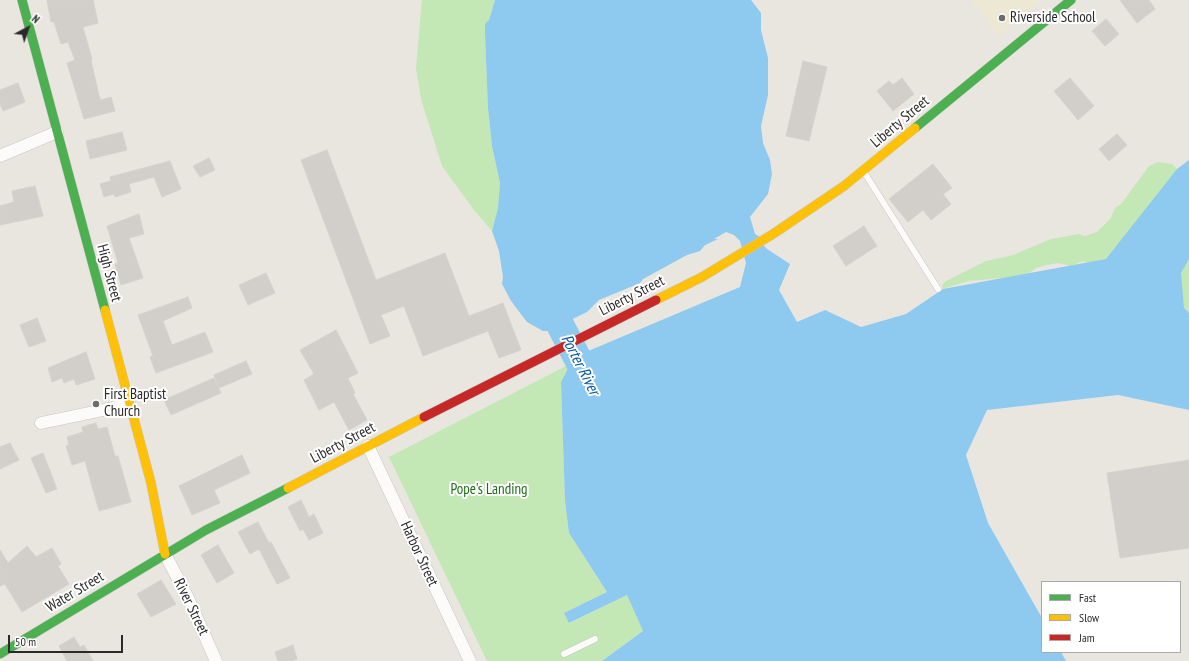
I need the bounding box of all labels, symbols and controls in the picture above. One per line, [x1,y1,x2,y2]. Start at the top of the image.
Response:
north arrow [8,8,48,48]
place label: Riverside School [1010,9,1096,27]
text: N [29,12,43,26]
marker: Riverside School [997,13,1007,23]
street label: Liberty Street [867,92,933,152]
street label: High Street [93,242,125,304]
street label: Liberty Street [596,272,668,320]
water label: Porter River [557,331,603,399]
place label: First Baptist Church [104,386,166,421]
marker: First Baptist Church [91,399,101,409]
street label: Liberty Street [308,418,378,468]
park label: Pope's Landing [451,481,527,499]
street label: Harbor Street [396,519,442,589]
street label: Water Street [43,568,107,616]
street label: River Street [170,576,212,638]
legend [1041,581,1181,653]
text: Fast [1079,590,1096,605]
text: Slow [1079,610,1099,625]
scale bar [10,627,125,653]
text: Jam [1079,630,1095,645]
text: 50 m [15,634,36,649]

